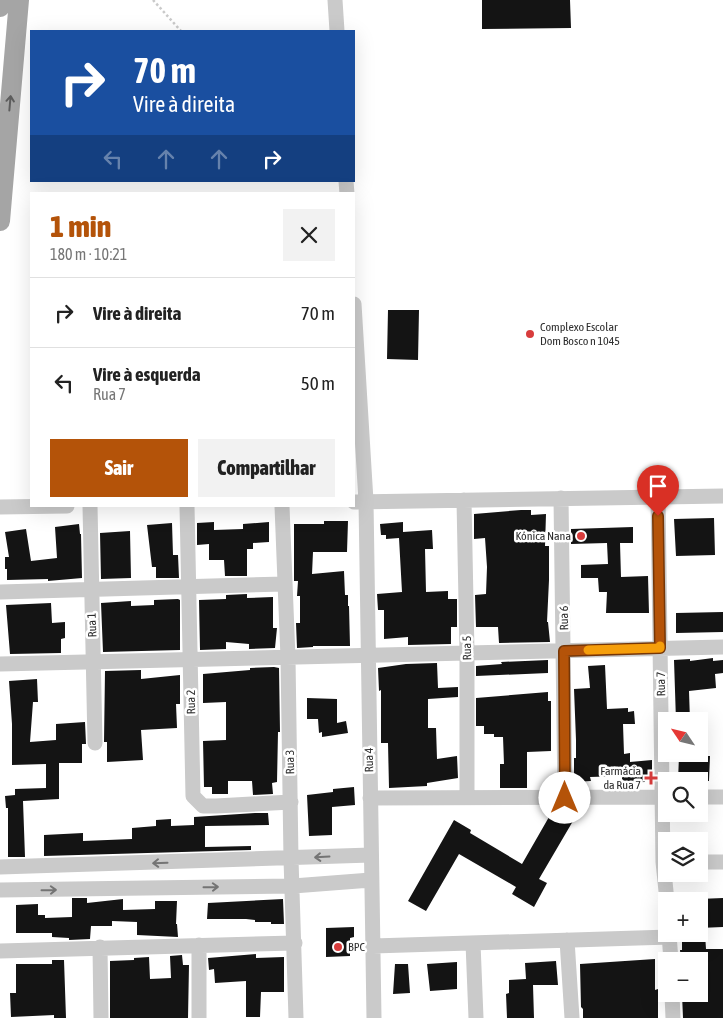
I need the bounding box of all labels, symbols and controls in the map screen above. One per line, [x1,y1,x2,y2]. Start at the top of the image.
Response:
icon: right [50,50,115,115]
text: 70 m [133,50,196,90]
text: Vire à direita [133,91,235,117]
one-way arrow [5,95,15,111]
icon: left [99,145,127,173]
icon: ahead [152,145,180,173]
icon: ahead [205,145,233,173]
icon: right [258,145,286,173]
text: 1 min [50,209,111,243]
button: close [283,209,335,261]
text: 180 m · 10:21 [50,245,127,263]
icon: right [50,299,78,327]
text: Vire à direita [93,302,181,324]
text: 70 m [301,302,335,324]
place label: Complexo Escolar Dom Bosco n 1045 [540,320,620,348]
marker: Complexo Escolar Dom Bosco n 1045 [524,328,536,340]
text: Vire à esquerda [93,363,201,385]
icon: left [50,369,78,397]
text: 50 m [301,372,335,394]
text: Rua 7 [93,385,126,403]
button: Sair [50,439,188,497]
button: Compartilhar [198,439,335,497]
pin [637,465,679,516]
icon: arrive [644,472,672,500]
place label: Kónica Nana [515,529,571,543]
marker: Kónica Nana [575,530,587,542]
street label: Rua 6 [557,605,571,630]
street label: Rua 1 [85,612,99,638]
street label: Rua 5 [460,636,474,660]
street label: Rua 7 [654,671,668,696]
street label: Rua 2 [184,690,198,714]
north arrow [658,712,708,762]
map controls [658,712,708,1002]
street label: Rua 4 [362,747,376,772]
street label: Rua 3 [283,750,297,774]
place label: Farmácia da Rua 7 [600,764,641,792]
position arrow [538,771,590,823]
marker: Farmácia da Rua 7 [645,772,657,784]
button: search [658,772,708,822]
button: layers [658,832,708,882]
one-way arrow [315,853,331,862]
one-way arrow [152,858,168,867]
one-way arrow [202,882,219,892]
one-way arrow [40,885,56,895]
button: + [658,892,708,942]
place label: BPC [348,940,366,954]
marker: BPC [332,941,344,953]
button: − [658,952,708,1002]

